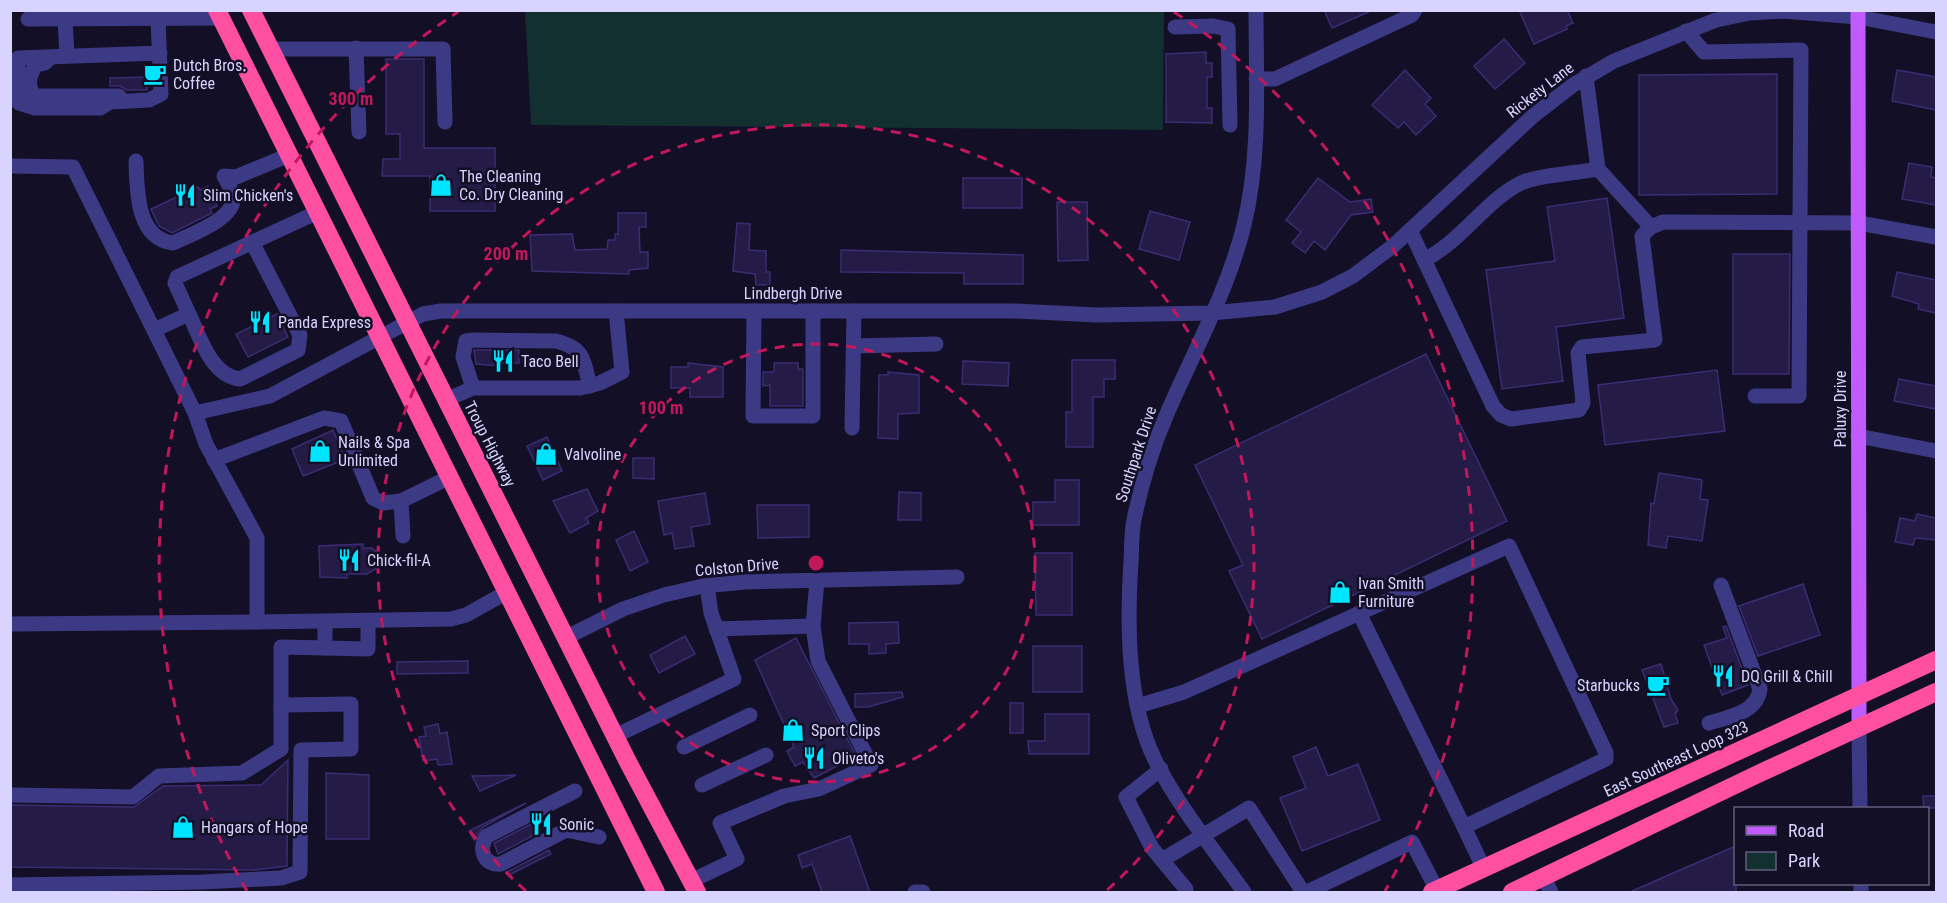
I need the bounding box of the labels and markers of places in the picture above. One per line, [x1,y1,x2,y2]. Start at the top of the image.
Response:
place label: Dutch Bros. Coffee [173,56,246,93]
cafe icon: Dutch Bros. Coffee [142,61,168,87]
place label: The Cleaning Co. Dry Cleaning [459,167,563,204]
shop icon: The Cleaning Co. Dry Cleaning [428,172,454,198]
restaurant icon: Slim Chicken's [172,182,198,208]
place label: Slim Chicken's [203,186,293,205]
restaurant icon: Panda Express [247,309,273,335]
place label: Panda Express [278,313,371,332]
restaurant icon: Taco Bell [490,348,516,374]
place label: Taco Bell [521,352,579,371]
place label: Nails & Spa Unlimited [338,433,410,470]
shop icon: Nails & Spa Unlimited [307,438,333,464]
shop icon: Valvoline [533,441,559,467]
place label: Valvoline [564,445,621,464]
restaurant icon: Chick-fil-A [336,547,362,573]
place label: Chick-fil-A [367,551,431,570]
centre of rings [806,553,826,573]
place label: Ivan Smith Furniture [1358,574,1424,611]
shop icon: Ivan Smith Furniture [1327,579,1353,605]
restaurant icon: DQ Grill & Chill [1710,663,1736,689]
place label: DQ Grill & Chill [1741,667,1833,686]
cafe icon: Starbucks [1645,672,1671,698]
place label: Starbucks [1577,676,1640,695]
shop icon: Sport Clips [780,717,806,743]
place label: Sport Clips [811,721,881,740]
restaurant icon: Oliveto's [801,745,827,771]
place label: Oliveto's [832,749,884,768]
restaurant icon: Sonic [528,811,554,837]
shop icon: Hangars of Hope [170,814,196,840]
place label: Sonic [559,815,594,834]
place label: Hangars of Hope [201,818,308,837]

